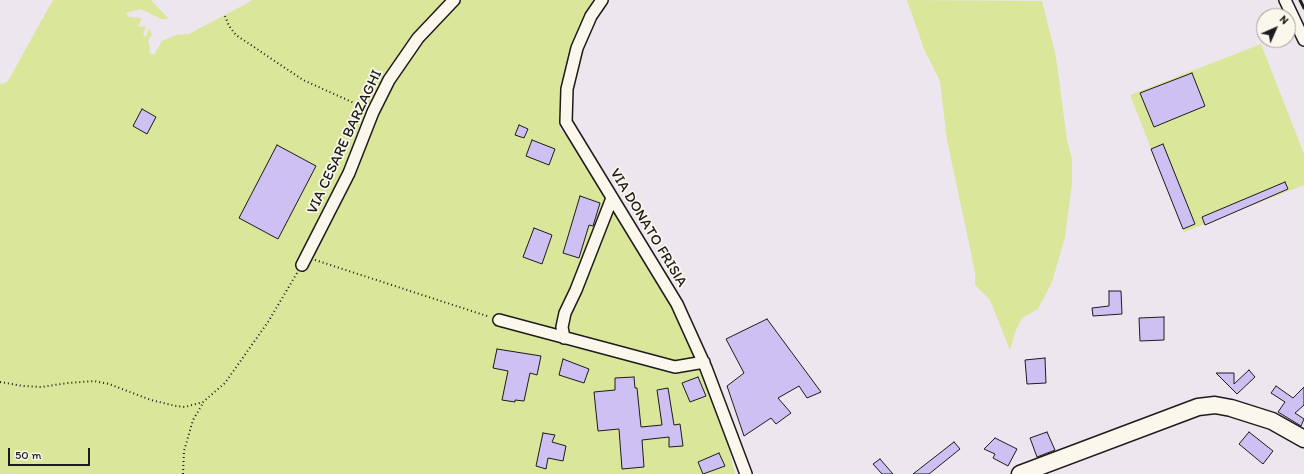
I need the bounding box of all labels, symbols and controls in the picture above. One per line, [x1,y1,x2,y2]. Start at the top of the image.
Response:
north arrow [1256,8,1296,48]
text: N [1277,13,1291,27]
street label: VIA CESARE BARZAGHI [304,67,386,217]
street label: VIA DONATO FRISIA [606,165,690,291]
scale bar [10,440,92,466]
text: 50 m [15,448,41,462]

